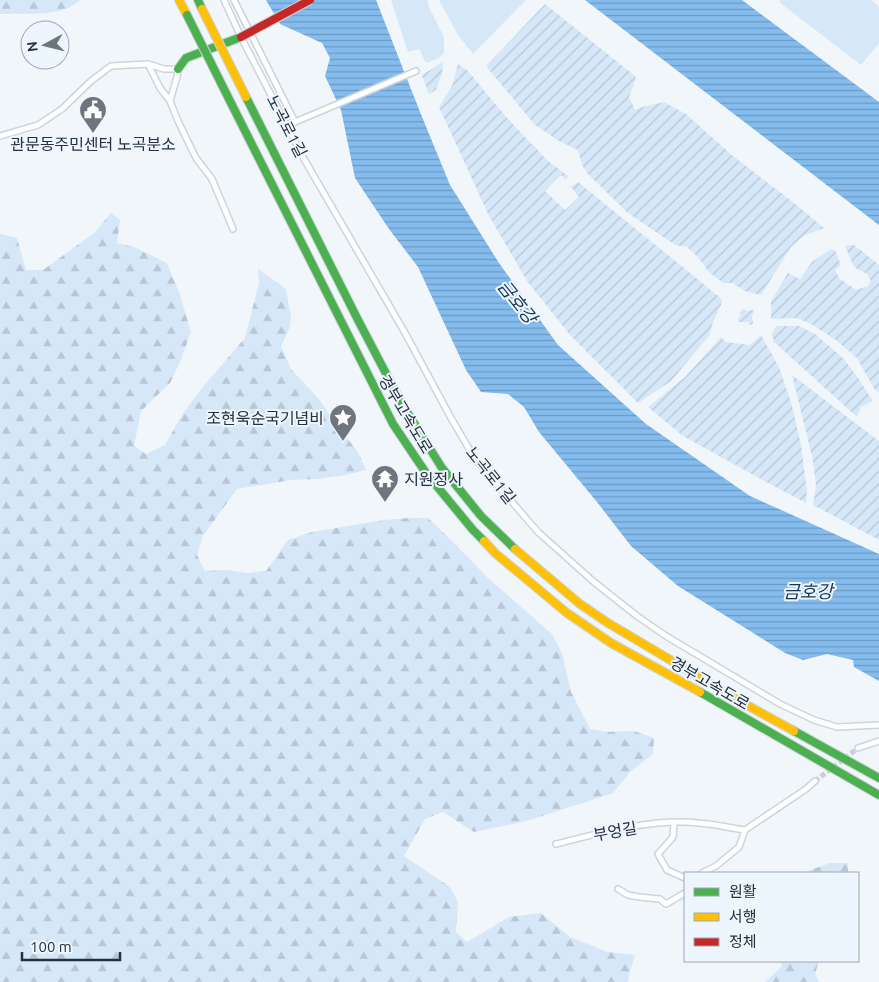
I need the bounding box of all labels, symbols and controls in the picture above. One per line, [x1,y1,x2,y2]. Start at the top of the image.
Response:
north arrow [20,20,70,70]
text: N [24,40,41,53]
street label: 노곡로1길 [264,92,310,160]
public building icon: 관문동주민센터 노곡분소 [78,95,108,134]
place label: 관문동주민센터 노곡분소 [10,135,176,153]
water label: 금호강 [494,276,543,329]
street label: 경부고속도로 [376,372,437,457]
place icon: 조현욱순국기념비 [328,403,358,442]
place label: 조현욱순국기념비 [206,409,324,427]
street label: 노곡로1길 [463,443,519,507]
temple icon: 지원정사 [370,464,400,503]
place label: 지원정사 [404,470,463,488]
water label: 금호강 [783,581,835,601]
street label: 경부고속도로 [667,653,753,713]
street label: 부엉길 [592,818,638,844]
legend [684,872,859,962]
text: 원활 [729,883,757,900]
text: 서행 [729,908,757,925]
scale bar [22,930,120,962]
text: 정체 [729,933,757,950]
text: 100 m [30,938,72,955]

